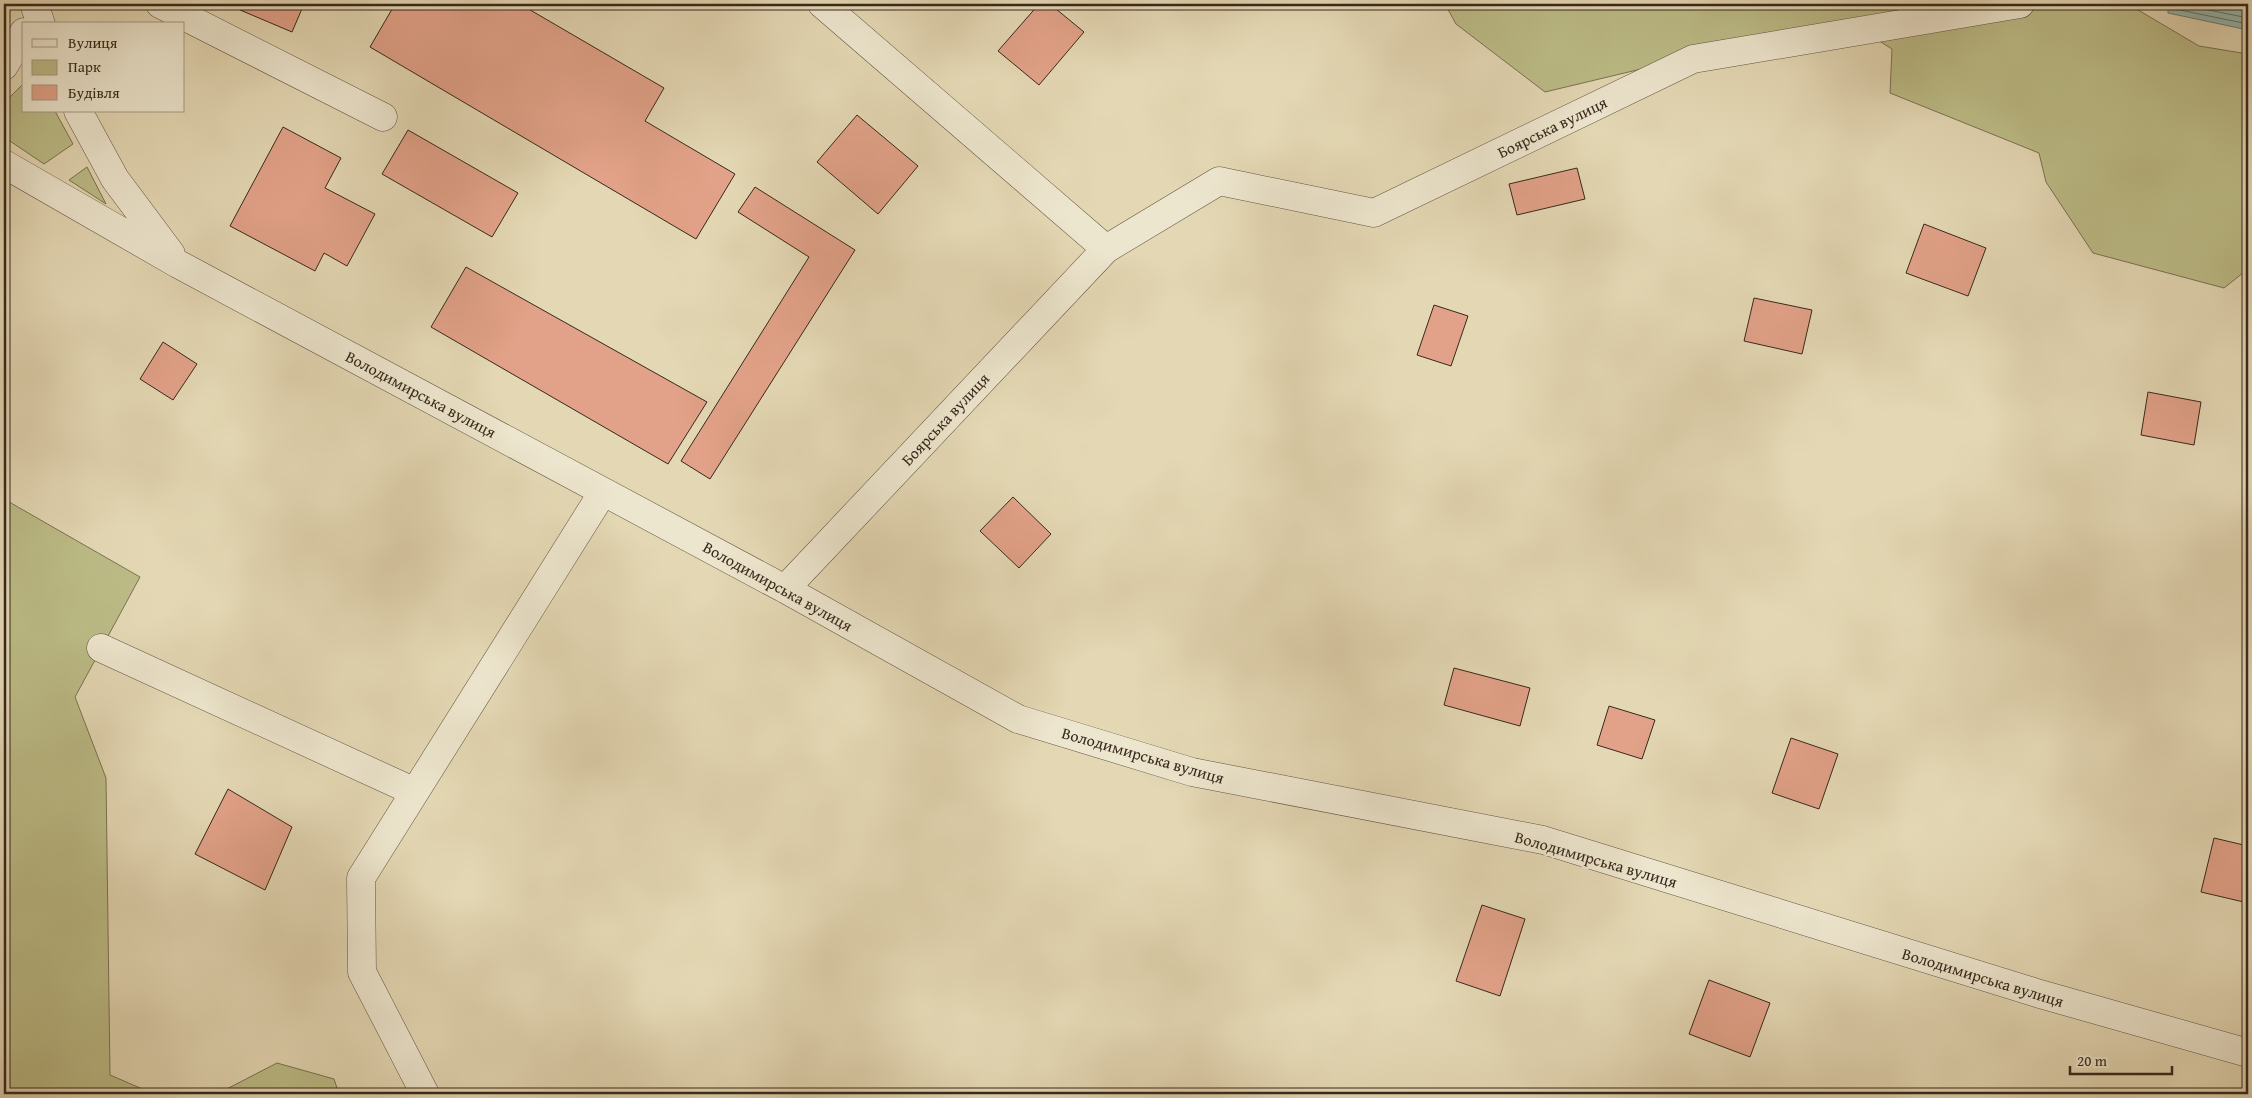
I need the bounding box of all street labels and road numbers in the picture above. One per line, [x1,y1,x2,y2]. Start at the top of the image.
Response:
street label: Боярська вулиця [1493,90,1611,164]
street label: Володимирська вулиця [341,344,501,444]
street label: Боярська вулиця [895,367,995,471]
street label: Володимирська вулиця [699,535,857,637]
street label: Володимирська вулиця [1059,720,1227,790]
street label: Володимирська вулиця [1512,824,1680,894]
street label: Володимирська вулиця [1899,941,2067,1013]

